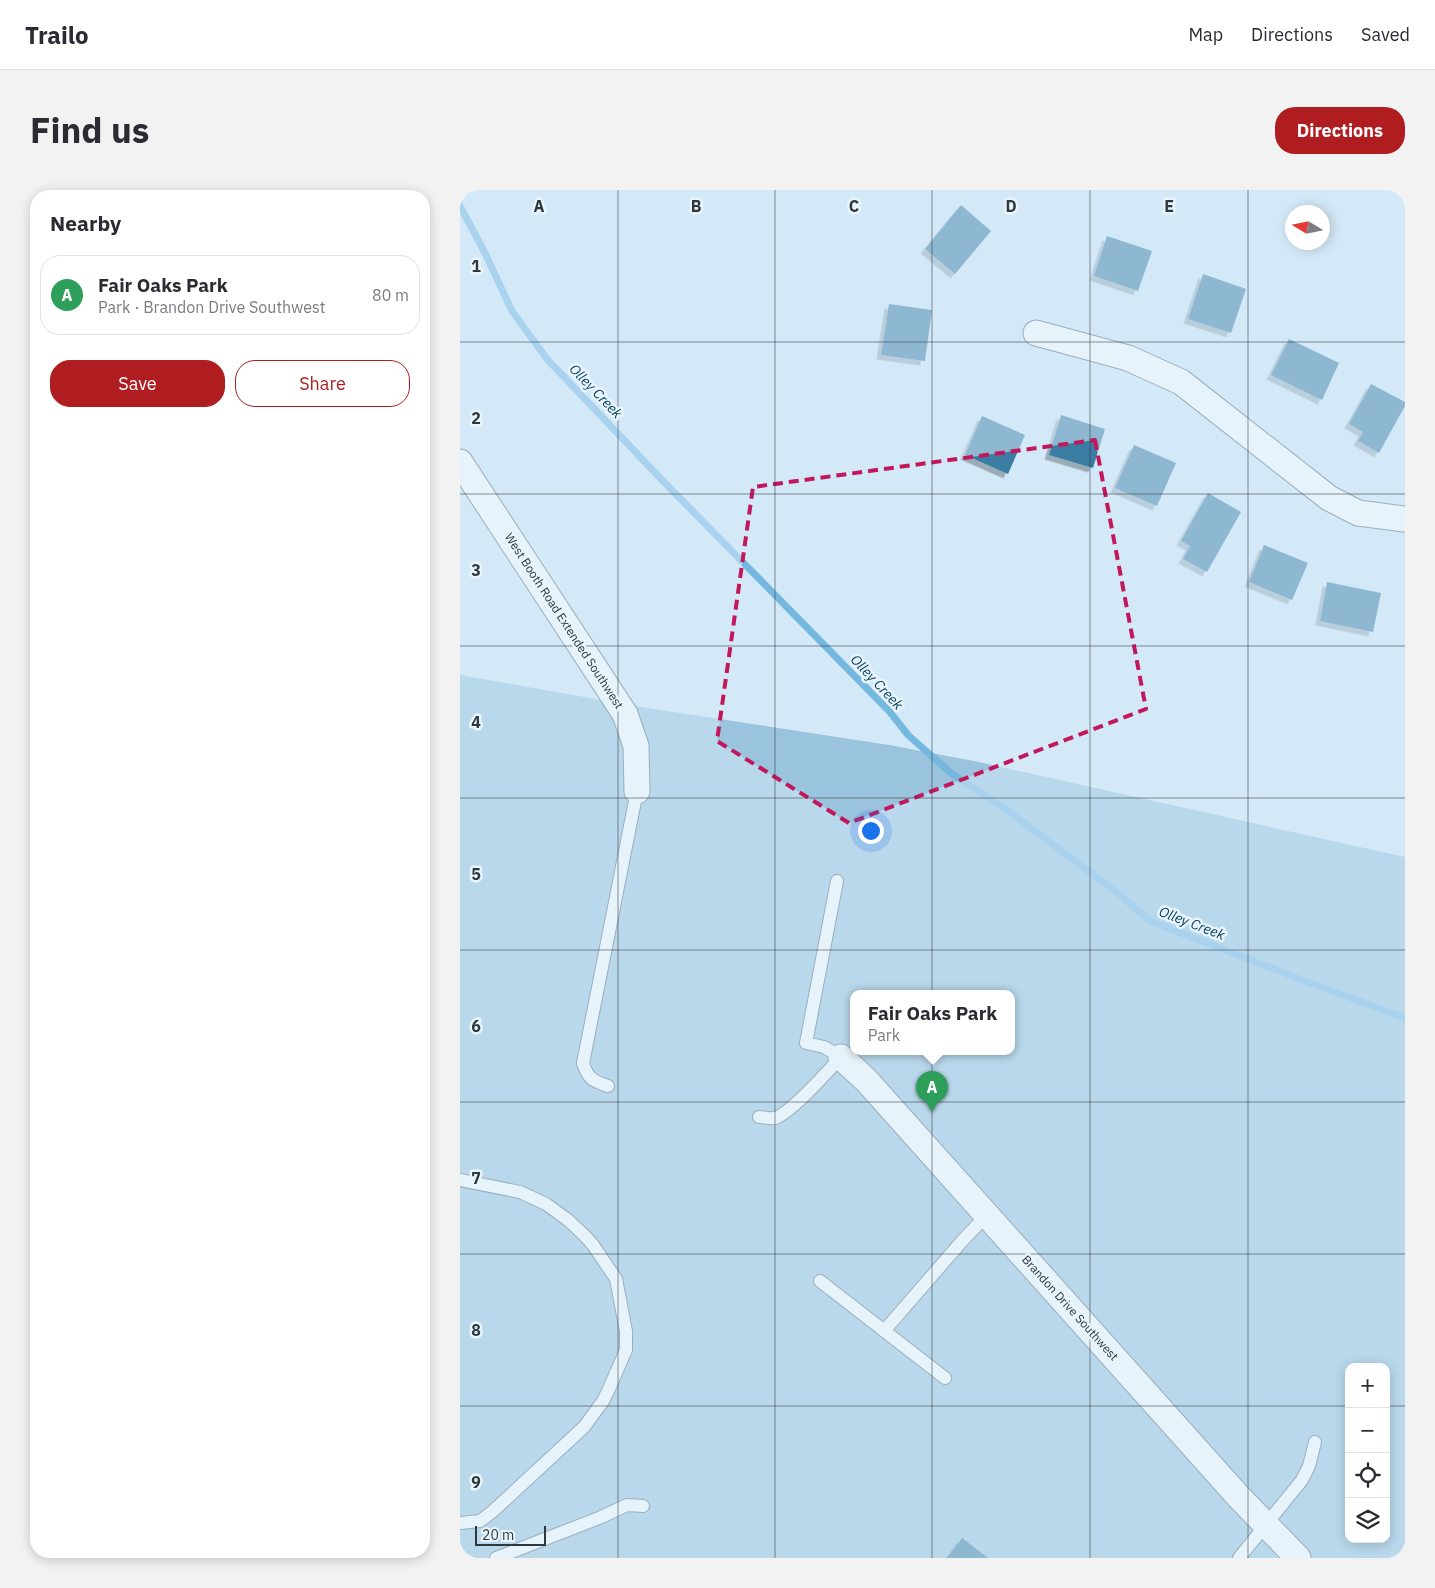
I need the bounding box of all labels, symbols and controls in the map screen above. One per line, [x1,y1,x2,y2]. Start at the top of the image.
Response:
text: Trailo [25,19,89,51]
text: Map [1188,23,1223,46]
text: Directions [1251,23,1333,46]
text: Saved [1361,23,1410,46]
text: Find us [30,107,149,153]
button: Directions [1275,107,1405,154]
text: A [534,196,545,216]
text: B [691,196,702,216]
text: C [849,196,859,216]
text: D [1005,196,1017,216]
text: E [1164,196,1174,216]
north arrow [1285,205,1330,250]
text: Nearby [50,209,121,237]
text: 1 [471,256,481,276]
text: Fair Oaks Park [98,273,228,297]
text: A [62,285,72,305]
text: 80 m [372,285,409,305]
text: Park · Brandon Drive Southwest [98,297,325,317]
button: Save [50,360,225,407]
button: Share [235,360,410,407]
water label: Olley Creek [566,360,627,423]
text: 2 [471,408,481,428]
street label: West Booth Road Extended Southwest [502,530,627,711]
text: 3 [471,560,481,580]
water label: Olley Creek [847,651,908,714]
text: 4 [471,712,481,732]
your location [858,818,884,844]
text: 5 [471,864,481,884]
water label: Olley Creek [1157,902,1228,944]
popup [850,990,1015,1055]
text: Fair Oaks Park [868,1001,997,1025]
text: 6 [471,1016,481,1036]
text: Park [868,1025,900,1045]
pin: A [916,1071,948,1112]
text: 7 [471,1168,481,1188]
street label: Brandon Drive Southwest [1019,1252,1122,1363]
text: 8 [471,1320,481,1340]
map controls [1345,1363,1390,1543]
button: + [1345,1363,1390,1408]
button: − [1345,1408,1390,1453]
button: locate [1345,1453,1390,1498]
text: 9 [471,1472,481,1492]
button: layers [1345,1498,1390,1543]
scale bar [475,1523,546,1546]
text: 20 m [482,1526,514,1544]

